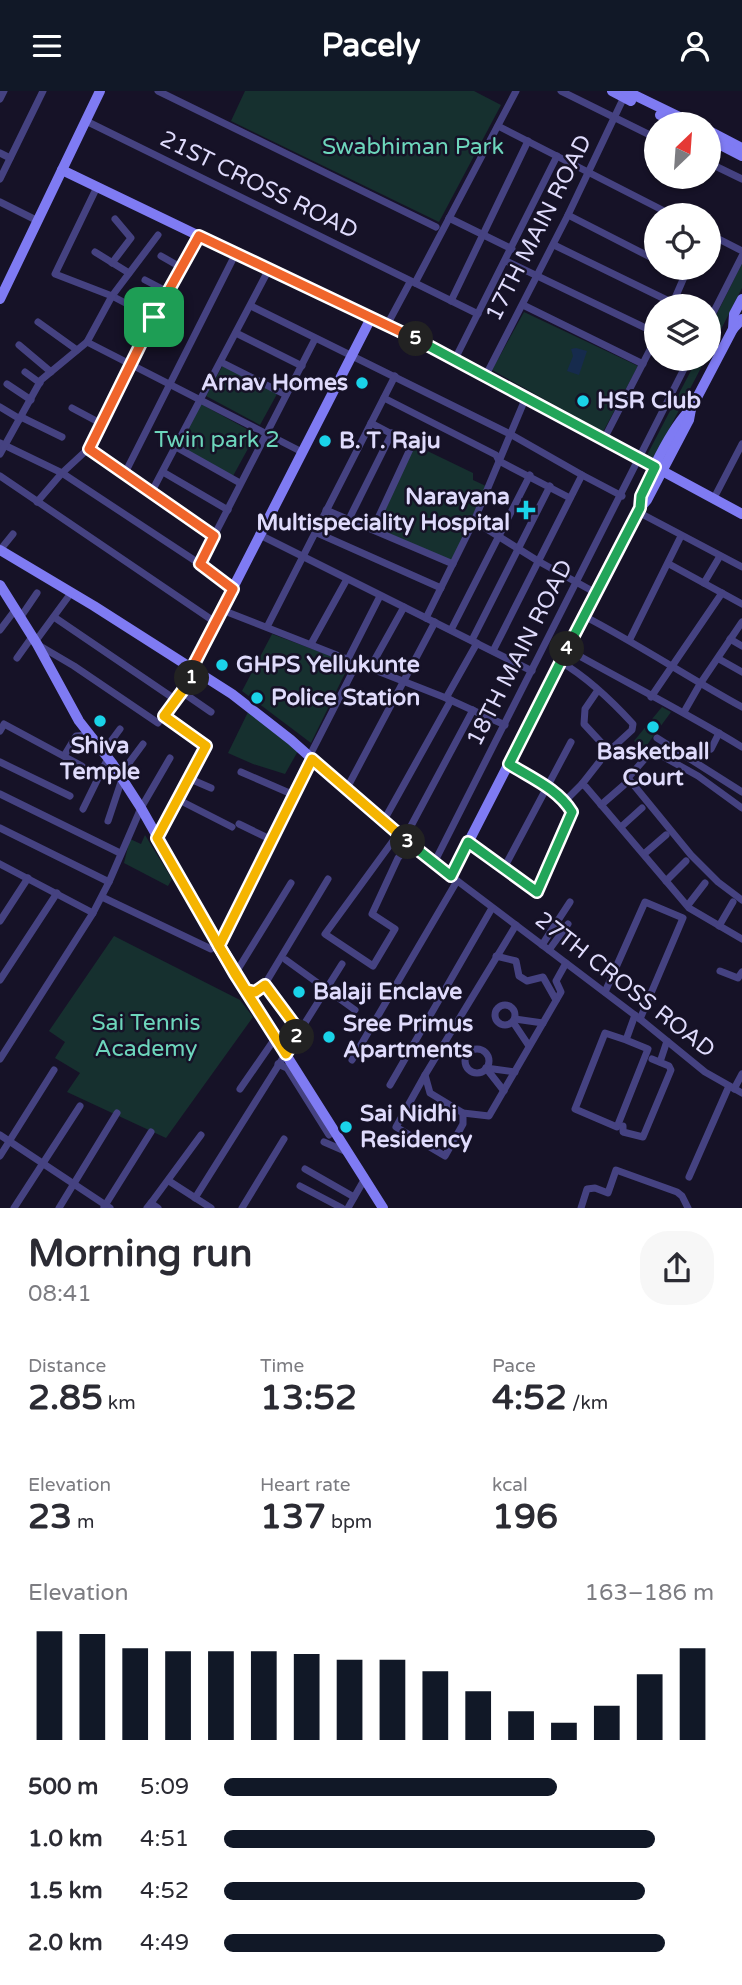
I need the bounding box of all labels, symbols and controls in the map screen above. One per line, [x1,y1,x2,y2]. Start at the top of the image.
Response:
icon: menu [28,27,66,65]
text: Pacely [322,27,420,65]
icon: person [676,27,714,65]
north arrow [644,112,721,189]
map controls [644,112,721,371]
street label: 21ST CROSS ROAD [155,125,363,245]
street label: 17TH MAIN ROAD [480,130,598,326]
park label: Swabhiman Park [322,133,504,161]
button: locate [644,203,721,280]
pin [124,287,184,347]
button: layers [644,294,721,371]
icon: arrive [135,298,173,336]
pin: 5 [398,321,434,357]
text: 5 [410,327,421,349]
place label: Arnav Homes [201,369,348,397]
marker: Arnav Homes [354,375,370,391]
place label: HSR Club [597,387,701,415]
marker: HSR Club [575,393,591,409]
park label: Twin park 2 [154,426,280,454]
place label: B. T. Raju [339,427,441,455]
marker: B. T. Raju [317,433,333,449]
place label: Narayana Multispeciality Hospital [256,483,510,537]
marker: Narayana Multispeciality Hospital [516,500,536,520]
street label: 18TH MAIN ROAD [461,555,579,751]
pin: 4 [550,631,584,667]
text: 4 [561,637,572,659]
place label: GHPS Yellukunte [236,651,420,679]
marker: GHPS Yellukunte [214,657,230,673]
pin: 1 [174,661,210,695]
text: 1 [186,666,197,688]
place label: Police Station [271,684,420,712]
marker: Police Station [249,690,265,706]
marker: Shiva Temple [92,713,108,729]
marker: Basketball Court [645,719,661,735]
place label: Shiva Temple [59,732,140,786]
place label: Basketball Court [597,738,709,792]
pin: 3 [390,825,426,859]
text: 3 [402,830,413,852]
street label: 27TH CROSS ROAD [529,906,721,1064]
place label: Balaji Enclave [313,978,462,1006]
marker: Balaji Enclave [291,984,307,1000]
park label: Sai Tennis Academy [91,1009,201,1063]
place label: Sree Primus Apartments [343,1010,473,1064]
pin: 2 [280,1019,314,1055]
text: 2 [291,1025,302,1047]
marker: Sree Primus Apartments [321,1029,337,1045]
place label: Sai Nidhi Residency [360,1100,473,1154]
marker: Sai Nidhi Residency [338,1119,354,1135]
text: Morning run [28,1231,252,1277]
button: share [640,1231,714,1305]
text: 08:41 [28,1280,92,1308]
text: Distance [28,1355,106,1377]
text: Time [260,1355,304,1377]
text: Pace [492,1355,536,1377]
text: 2.85 [28,1377,103,1419]
text: 13:52 [260,1377,357,1419]
text: 4:52 [492,1377,567,1419]
text: km [103,1392,136,1414]
text: /km [567,1392,608,1414]
text: Elevation [28,1474,111,1496]
text: Heart rate [260,1474,351,1496]
text: kcal [492,1474,528,1496]
text: 23 [28,1496,72,1538]
text: 137 [260,1496,326,1538]
text: 196 [492,1496,558,1538]
text: m [72,1511,94,1533]
text: bpm [326,1511,372,1533]
text: Elevation [28,1579,129,1607]
text: 163–186 m [585,1579,714,1607]
text: 500 m [28,1773,98,1801]
text: 5:09 [140,1773,189,1801]
text: 1.0 km [28,1825,103,1853]
text: 4:51 [140,1825,189,1853]
text: 1.5 km [28,1877,103,1905]
text: 4:52 [140,1877,189,1905]
text: 2.0 km [28,1929,103,1957]
text: 4:49 [140,1929,189,1957]

